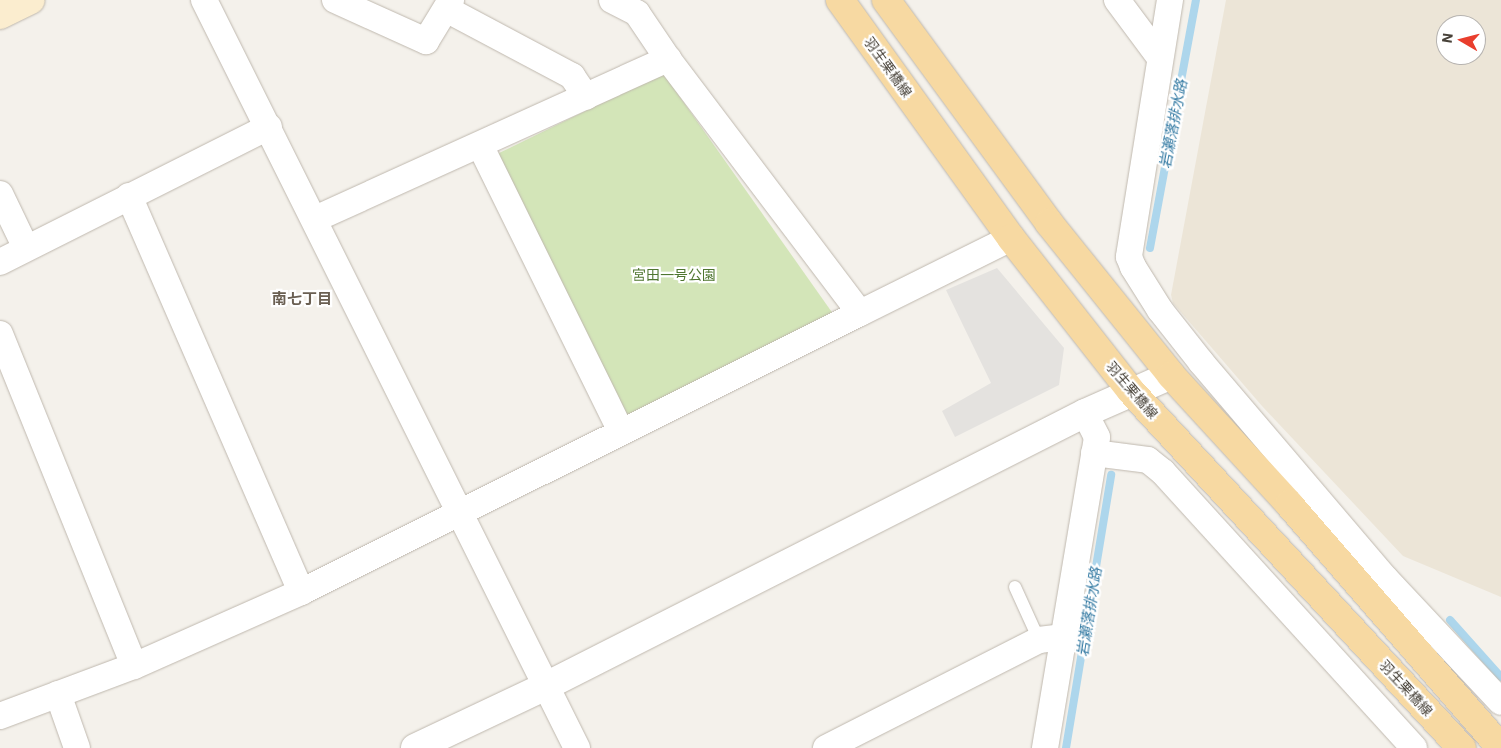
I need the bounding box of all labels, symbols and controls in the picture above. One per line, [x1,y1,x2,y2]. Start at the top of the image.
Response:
north arrow [1436,15,1486,65]
text: N [1438,32,1457,44]
street label: 羽生栗橋線 [861,34,915,100]
water label: 岩瀬落排水路 [1156,78,1190,170]
park label: 宮田一号公園 [632,267,716,283]
district label: 南七丁目 [272,290,332,308]
street label: 羽生栗橋線 [1103,358,1161,422]
water label: 岩瀬落排水路 [1073,566,1105,658]
street label: 羽生栗橋線 [1376,657,1436,719]

